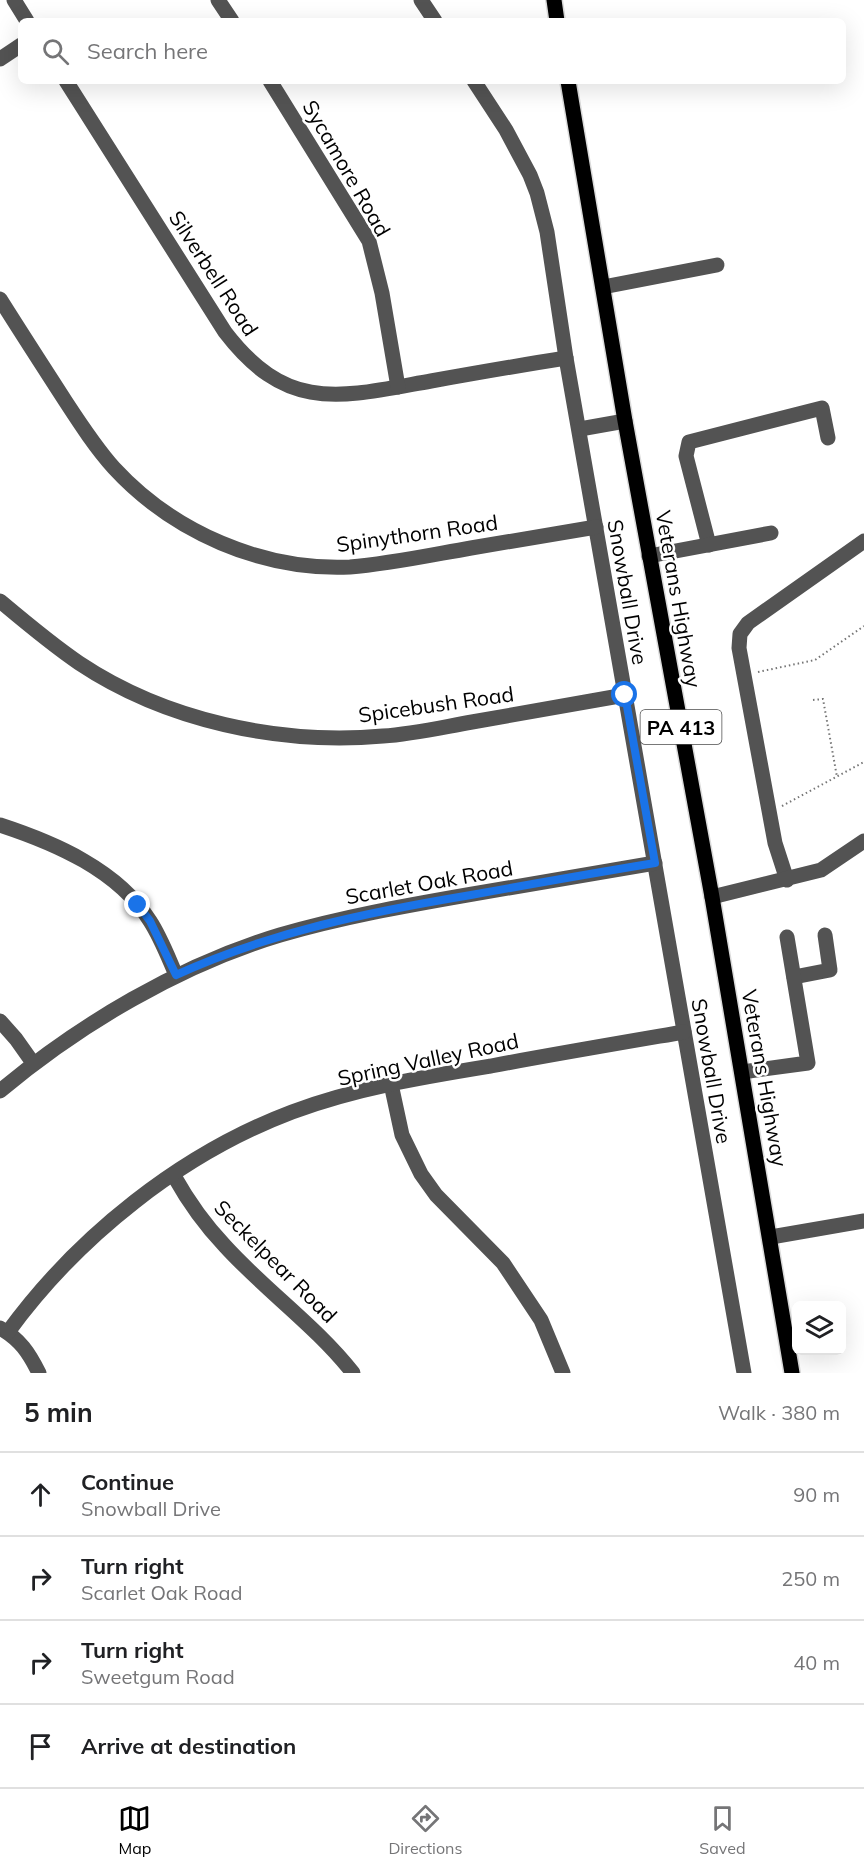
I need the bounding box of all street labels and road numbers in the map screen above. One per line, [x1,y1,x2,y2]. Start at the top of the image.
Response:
street label: Sycamore Road [297,95,397,241]
street label: Silverbell Road [164,205,264,341]
street label: Veterans Highway [651,508,707,690]
street label: Spinythorn Road [335,509,499,557]
street label: Snowball Drive [602,517,654,667]
street label: Spicebush Road [357,680,515,728]
road number: PA 413 [640,710,722,744]
street label: Scarlet Oak Road [343,854,515,910]
street label: Veterans Highway [737,987,793,1169]
street label: Snowball Drive [686,996,738,1146]
street label: Spring Valley Road [335,1027,521,1091]
street label: Seckelpear Road [209,1194,343,1328]

